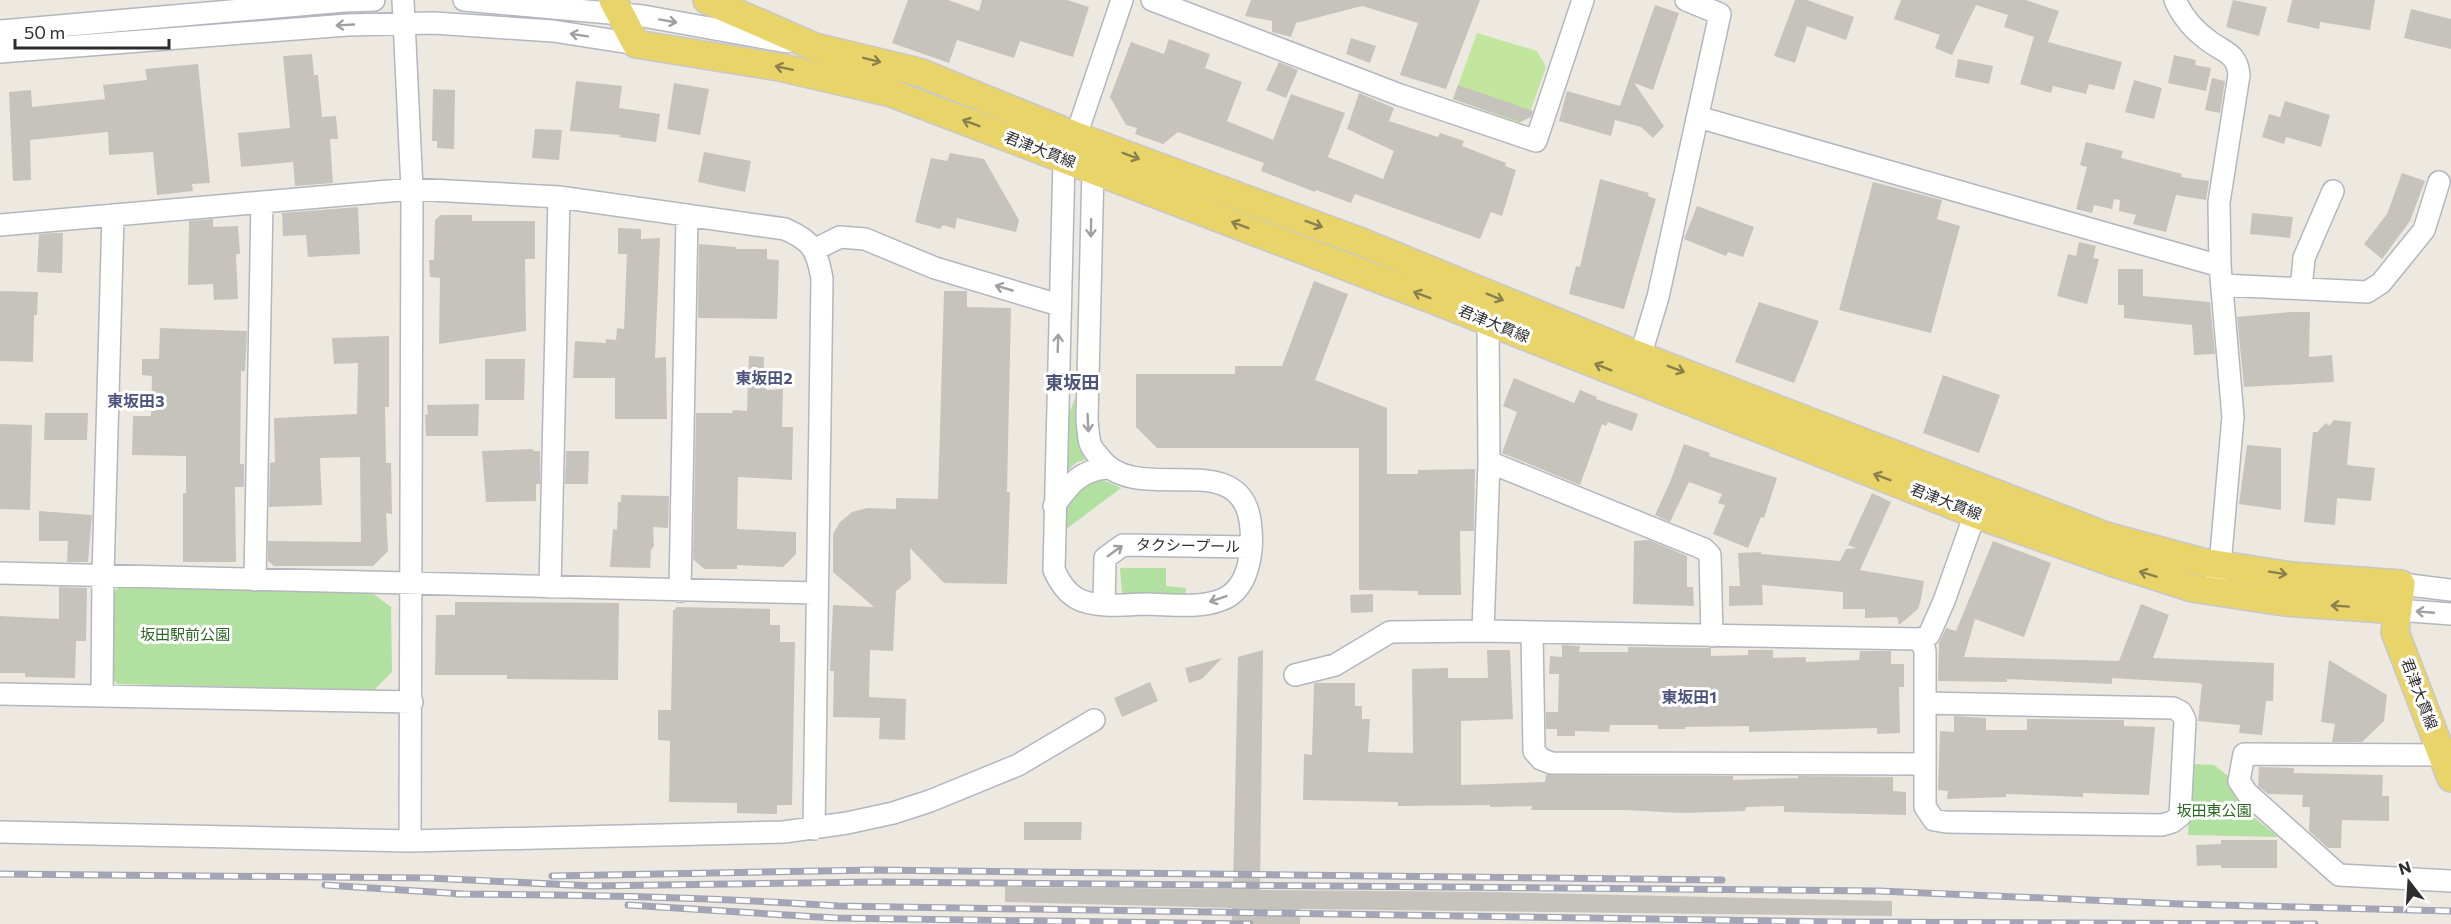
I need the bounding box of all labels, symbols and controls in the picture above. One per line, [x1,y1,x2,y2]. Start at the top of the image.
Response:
scale bar [15,12,170,50]
one-way arrow [658,16,677,27]
one-way arrow [335,20,355,31]
text: 50 m [24,21,65,43]
one-way arrow [569,29,589,40]
one-way arrow [862,54,881,66]
one-way arrow [775,62,794,73]
one-way arrow [962,117,980,128]
street label: 君津大貫線 [1002,127,1079,171]
one-way arrow [1121,151,1140,162]
one-way arrow [1085,217,1097,237]
one-way arrow [1231,219,1249,230]
one-way arrow [1304,220,1323,231]
one-way arrow [994,281,1013,293]
one-way arrow [1413,289,1431,300]
one-way arrow [1485,292,1504,303]
street label: 君津大貫線 [1456,301,1533,345]
one-way arrow [1053,333,1064,353]
one-way arrow [1594,361,1613,372]
one-way arrow [1666,364,1685,375]
district label: 東坂田2 [735,368,793,387]
district label: 東坂田 [1045,371,1099,393]
district label: 東坂田3 [107,391,165,410]
one-way arrow [1083,412,1094,432]
one-way arrow [1873,471,1892,482]
street label: 君津大貫線 [1908,479,1985,523]
street label: タクシープール [1136,535,1240,555]
one-way arrow [1106,545,1122,557]
one-way arrow [2139,568,2158,579]
one-way arrow [2267,568,2287,579]
one-way arrow [1209,594,1228,605]
one-way arrow [2330,600,2350,611]
one-way arrow [2415,606,2435,617]
park label: 坂田駅前公園 [140,625,230,643]
street label: 君津大貫線 [2398,655,2442,732]
district label: 東坂田1 [1661,687,1717,706]
park label: 坂田東公園 [2176,801,2252,819]
north arrow [2379,852,2439,912]
text: N [2396,856,2413,878]

